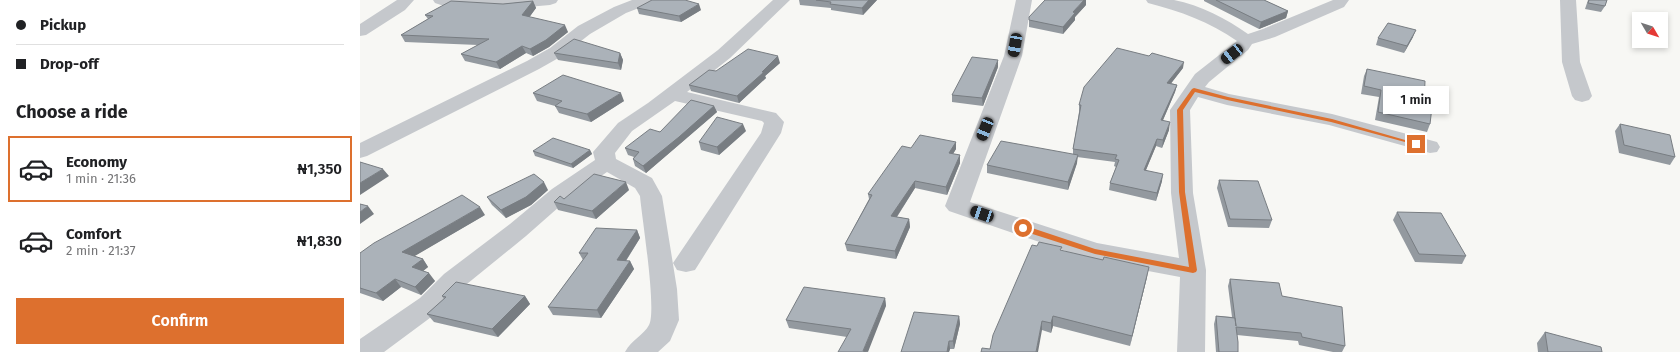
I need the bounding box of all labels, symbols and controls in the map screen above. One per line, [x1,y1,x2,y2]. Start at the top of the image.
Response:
north arrow [1632,12,1668,48]
map controls [1632,12,1668,48]
text: Pickup [40,16,86,34]
car [1007,32,1023,58]
car [1219,42,1245,66]
text: Drop-off [40,55,99,73]
callout: 1 min [1383,86,1449,114]
text: 1 min [1400,92,1432,107]
text: Choose a ride [16,101,128,123]
car [975,116,995,142]
route end [1407,135,1425,153]
icon: car [18,151,54,187]
text: Economy [66,153,127,171]
text: ₦1,350 [297,160,342,178]
text: 1 min · 21:36 [66,171,136,186]
car [969,204,995,224]
route start [1014,219,1032,237]
icon: car [18,223,54,259]
text: Comfort [66,225,122,243]
text: ₦1,830 [297,232,342,250]
text: 2 min · 21:37 [66,243,136,258]
button: Confirm [16,298,344,344]

